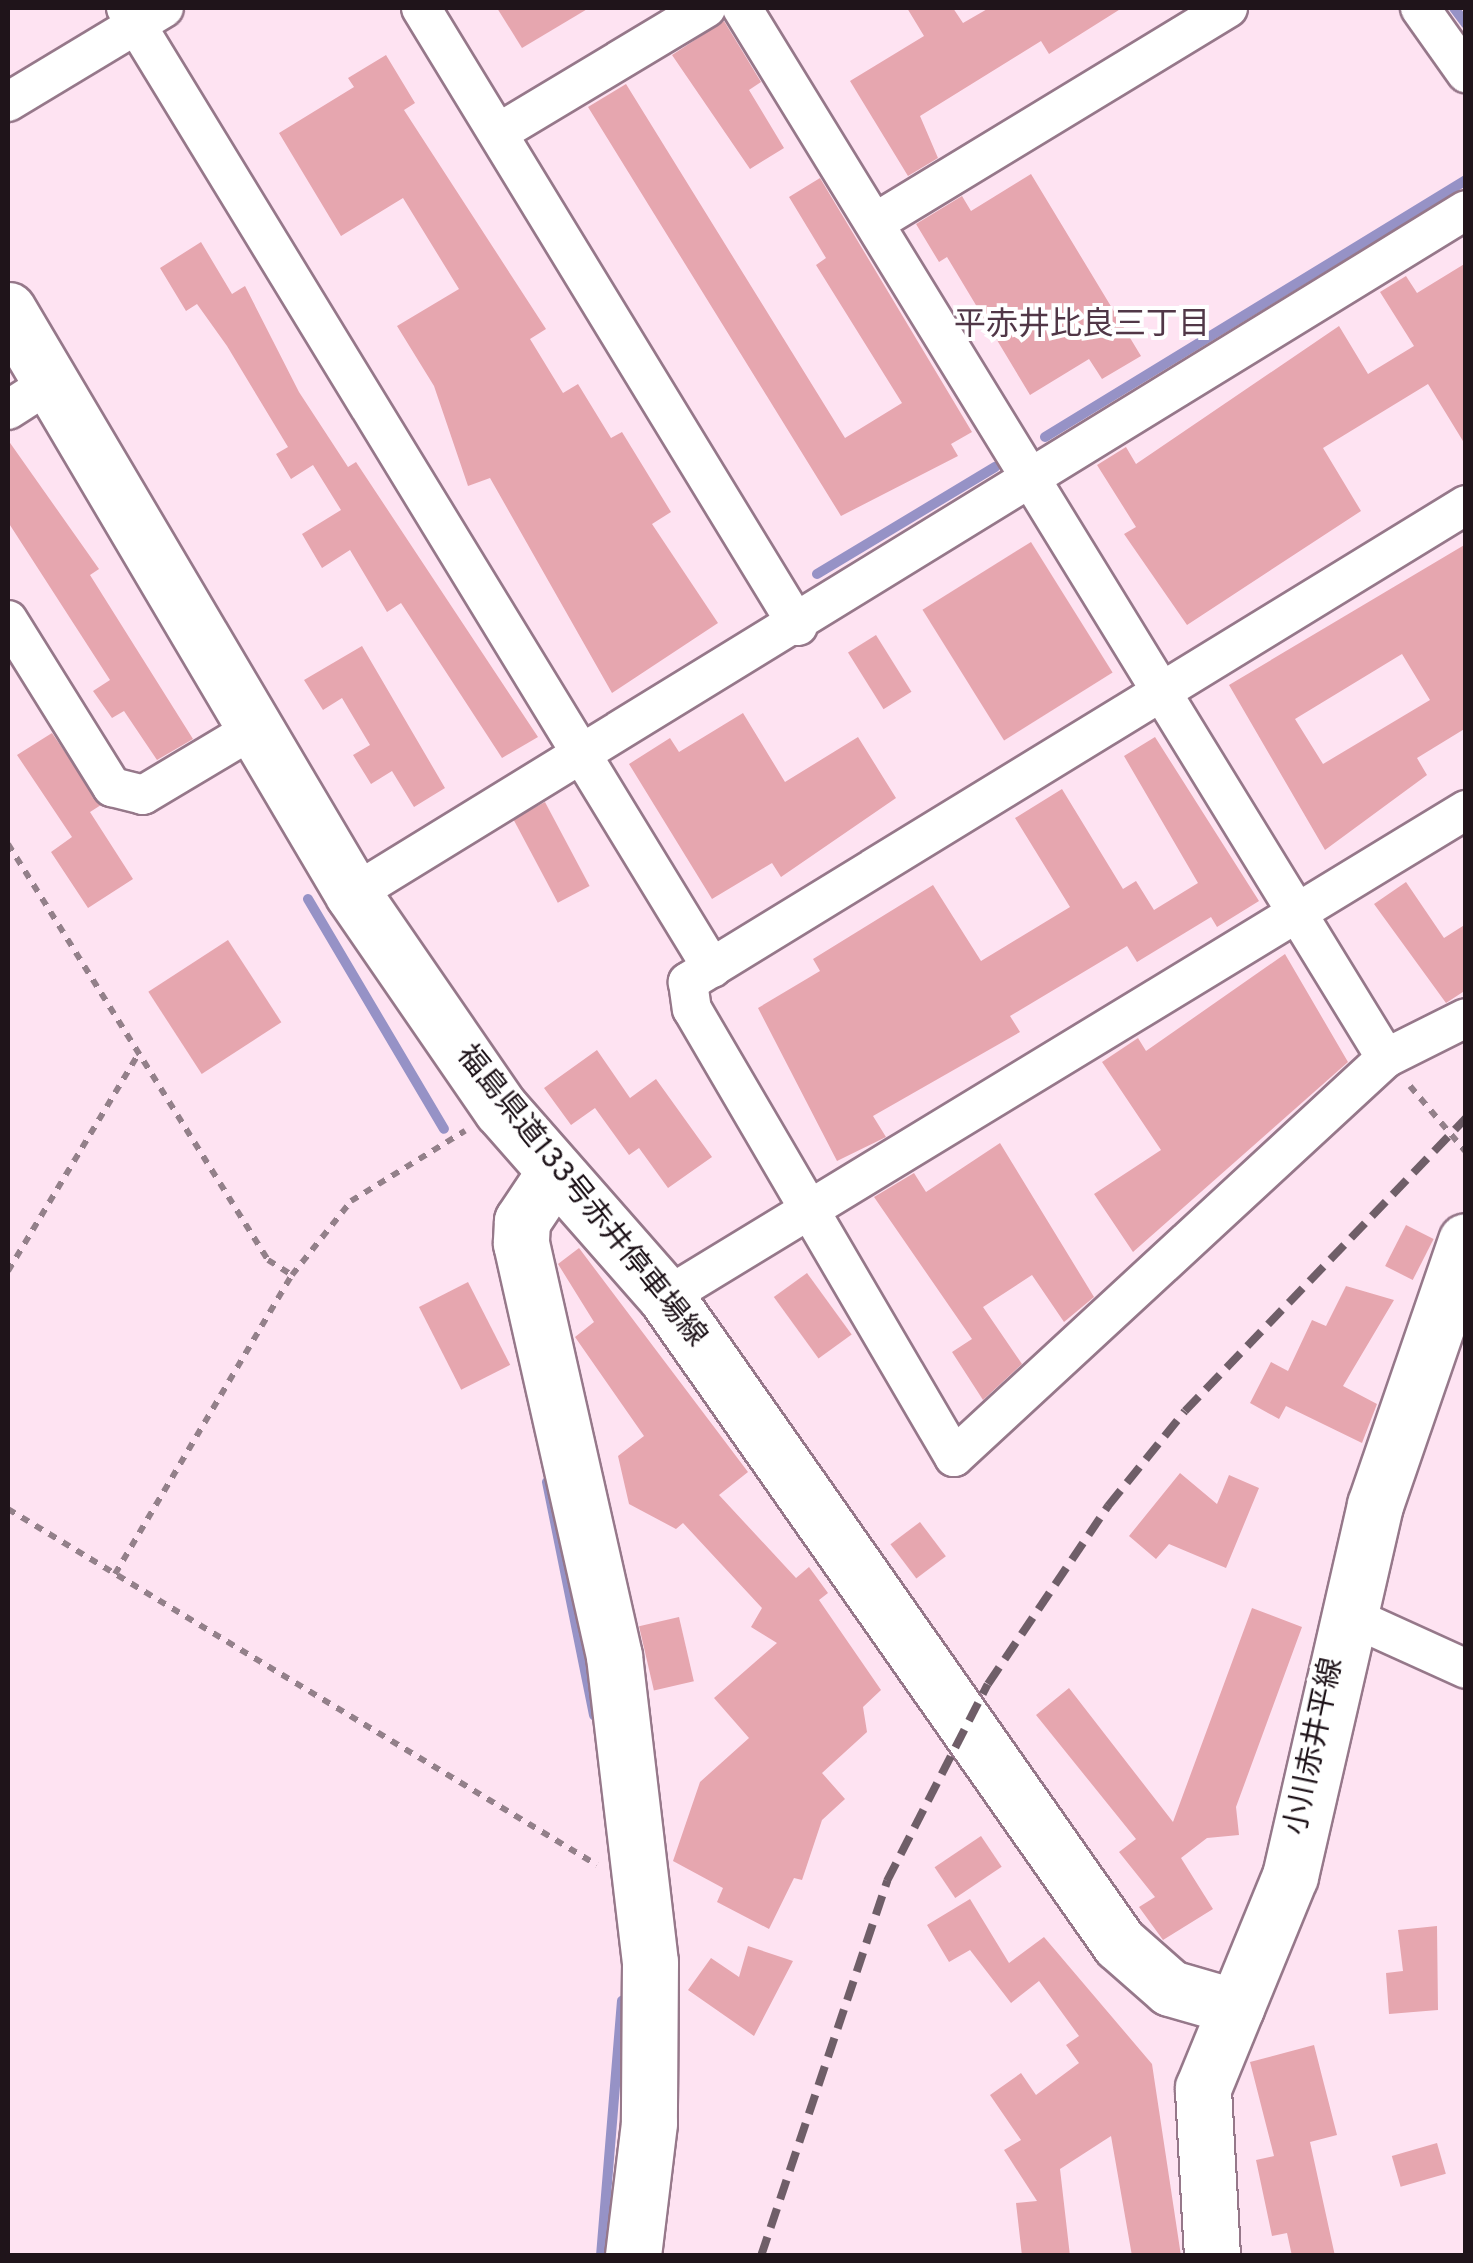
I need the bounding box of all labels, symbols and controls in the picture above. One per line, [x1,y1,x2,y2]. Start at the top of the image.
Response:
district label: 平赤井比良三丁目 [954,307,1210,345]
street label: 福島県道133号赤井停車場線 [447,1039,713,1355]
street label: 小川赤井平線 [1280,1655,1352,1839]

